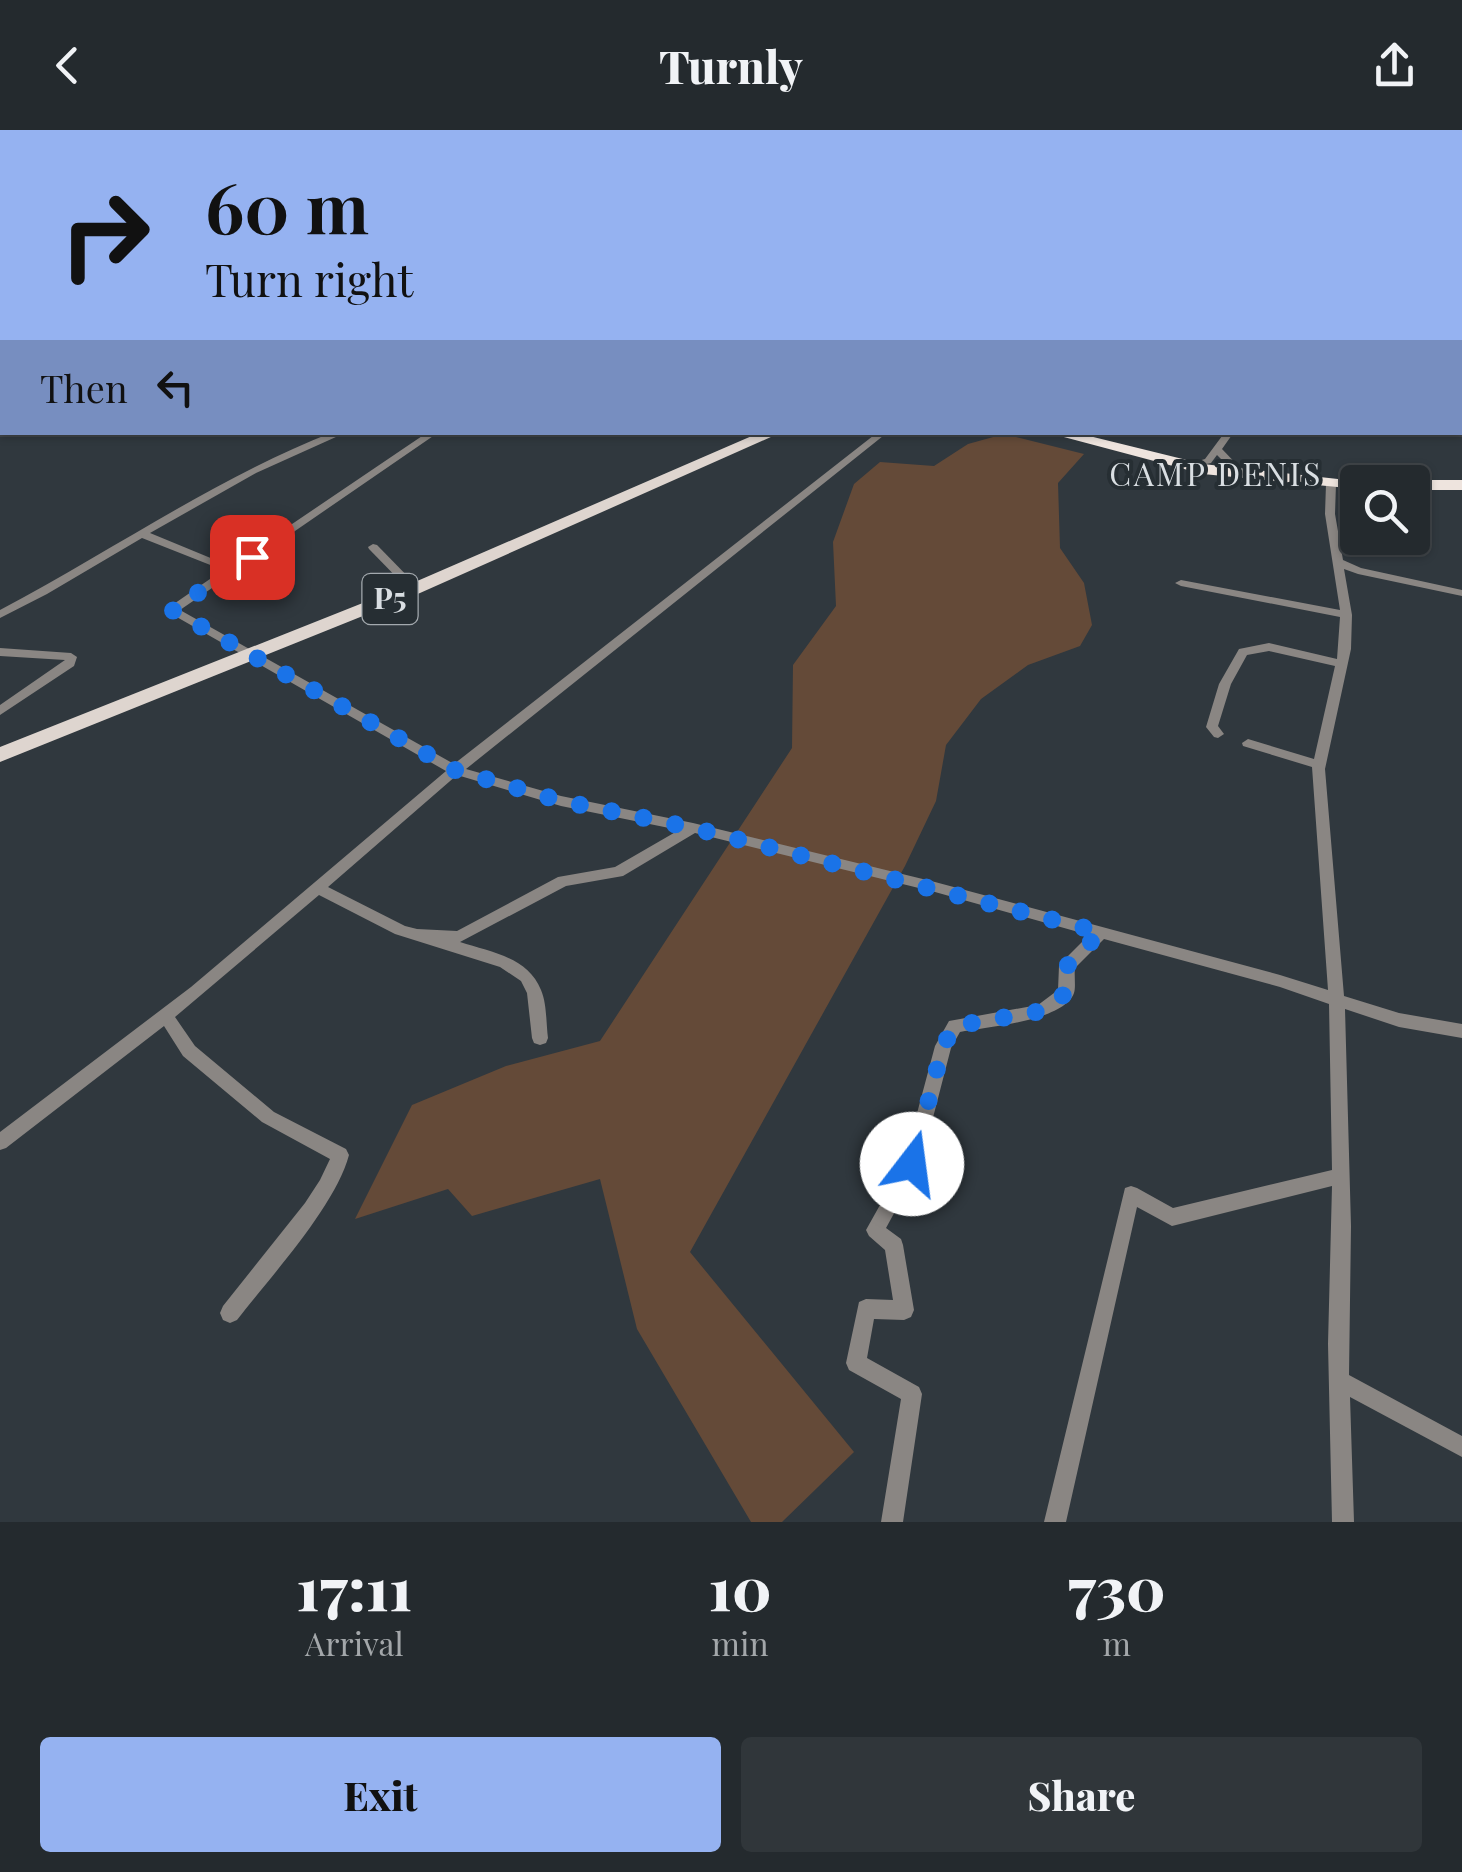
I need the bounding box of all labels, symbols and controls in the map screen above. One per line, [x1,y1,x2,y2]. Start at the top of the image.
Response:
text: Turnly [659,35,803,95]
icon: back [40,38,95,93]
icon: share [1367,38,1422,93]
text: 60 m [205,158,369,252]
icon: right [40,170,170,300]
text: Turn right [205,248,413,308]
icon: left [148,360,203,415]
text: Then [40,362,128,413]
district label: CAMP DENIS [1109,451,1323,494]
map controls [1340,465,1430,555]
button: search [1340,465,1430,555]
pin [210,515,295,600]
icon: arrive [225,530,280,585]
road number: P5 [362,574,418,624]
position arrow [860,1112,964,1216]
text: 17:11 [296,1546,412,1626]
text: 10 [709,1546,772,1626]
text: 730 [1068,1546,1166,1626]
text: Arrival [305,1621,404,1664]
text: min [712,1621,769,1664]
text: m [1103,1621,1131,1664]
button: Exit [40,1737,721,1852]
button: Share [741,1737,1422,1852]

